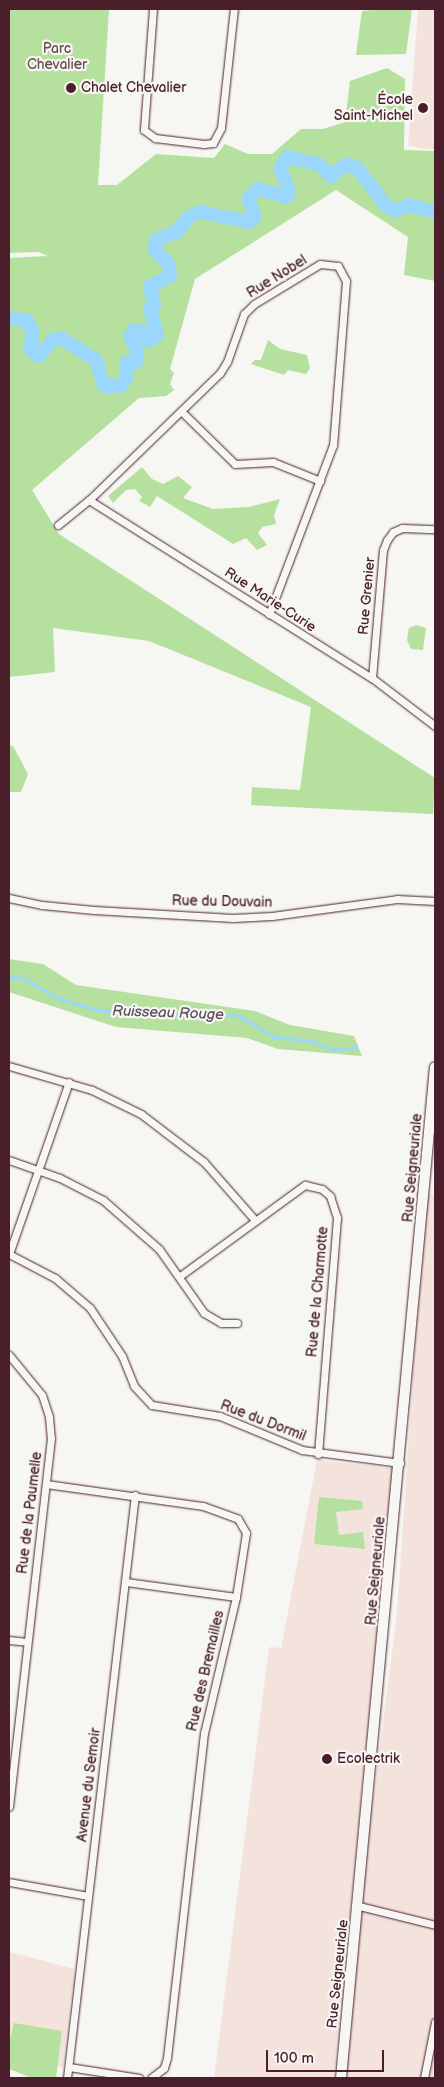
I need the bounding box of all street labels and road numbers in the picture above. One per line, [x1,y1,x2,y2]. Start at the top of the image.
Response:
street label: Rue Nobel [244,252,310,302]
street label: Rue Grenier [355,556,379,636]
street label: Rue Marie-Curie [221,564,319,636]
street label: Rue du Douvain [172,893,272,911]
street label: Rue Seigneuriale [400,1113,426,1223]
street label: Rue de la Charmotte [304,1226,332,1358]
street label: Rue du Dormil [218,1397,308,1445]
street label: Rue de la Paumelle [14,1451,46,1575]
street label: Rue Seigneuriale [363,1516,389,1626]
street label: Rue des Bremailles [184,1609,228,1733]
street label: Avenue du Semoir [74,1727,104,1843]
street label: Rue Seigneuriale [324,1919,352,2029]

